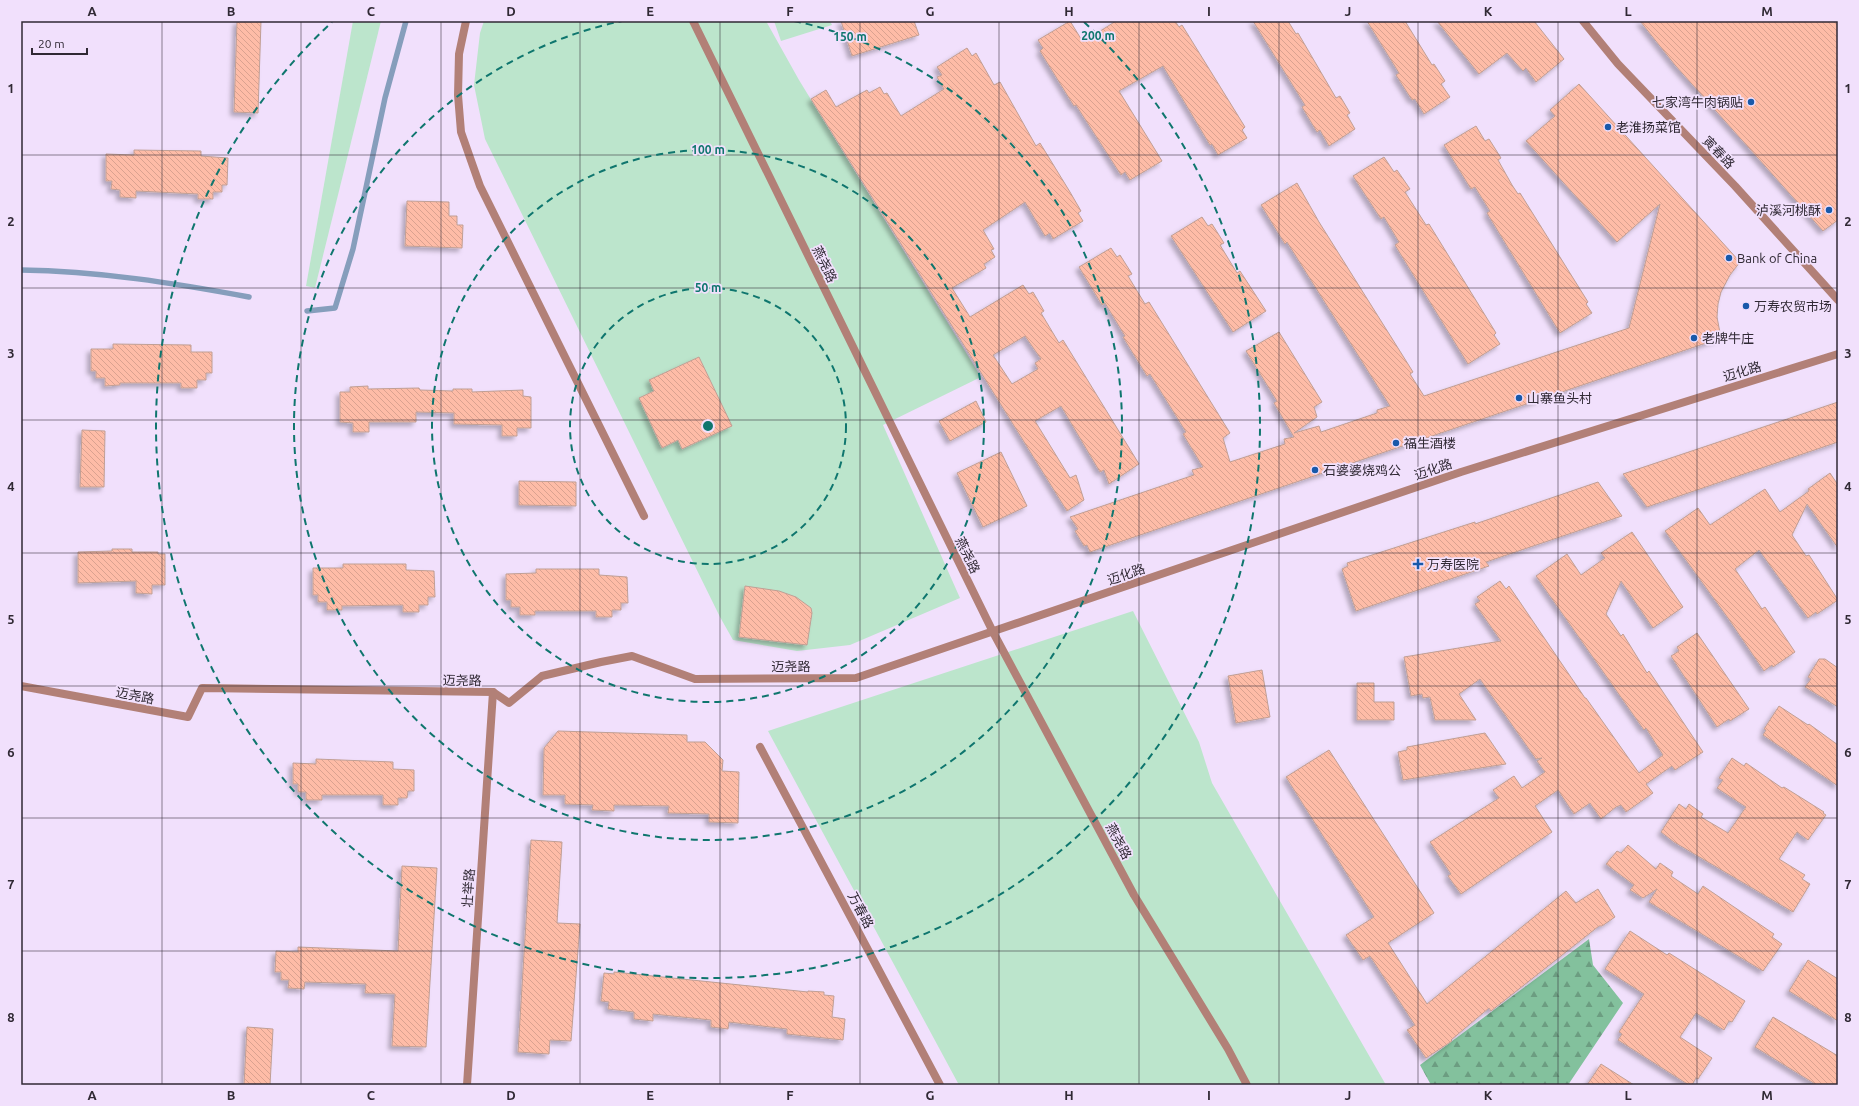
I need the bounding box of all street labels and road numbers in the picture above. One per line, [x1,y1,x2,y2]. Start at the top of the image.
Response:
street label: 寅春路 [1700,133,1738,171]
street label: 燕尧路 [810,243,840,285]
street label: 迈化路 [1721,359,1763,383]
street label: 迈化路 [1412,456,1454,482]
street label: 燕尧路 [953,534,983,576]
street label: 迈化路 [1105,561,1147,587]
street label: 迈尧路 [771,659,811,673]
street label: 迈尧路 [442,673,482,687]
street label: 迈尧路 [115,684,155,706]
street label: 燕尧路 [1104,820,1134,862]
street label: 壮举路 [460,868,476,908]
street label: 万春路 [846,889,876,931]

